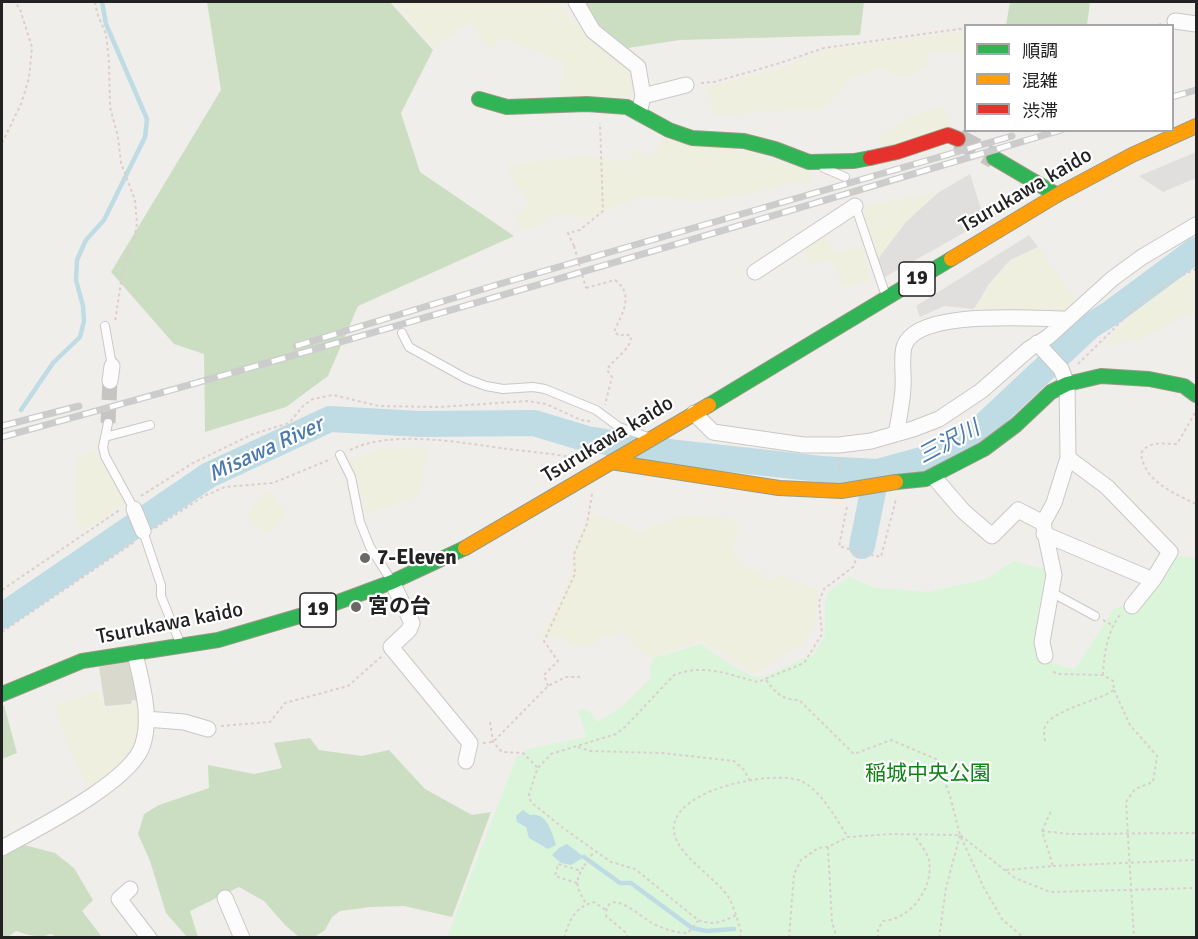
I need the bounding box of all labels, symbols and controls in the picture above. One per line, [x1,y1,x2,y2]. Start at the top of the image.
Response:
legend [964,24,1174,132]
text: 順調 [1022,40,1058,62]
text: 混雑 [1022,70,1058,92]
text: 渋滞 [1022,100,1058,122]
street label: Tsurukawa kaido [955,143,1097,239]
road number: 19 [899,262,935,296]
street label: Tsurukawa kaido [538,391,678,489]
water label: Misawa River [204,412,328,488]
water label: 三沢川 [914,416,984,470]
place label: 7-Eleven [377,545,457,571]
marker: 7-Eleven [358,551,372,565]
road number: 19 [300,593,336,627]
place label: 宮の台 [368,594,431,620]
street label: Tsurukawa kaido [95,597,245,651]
marker: 宮の台 [349,600,363,614]
park label: 稲城中央公園 [865,761,991,787]

